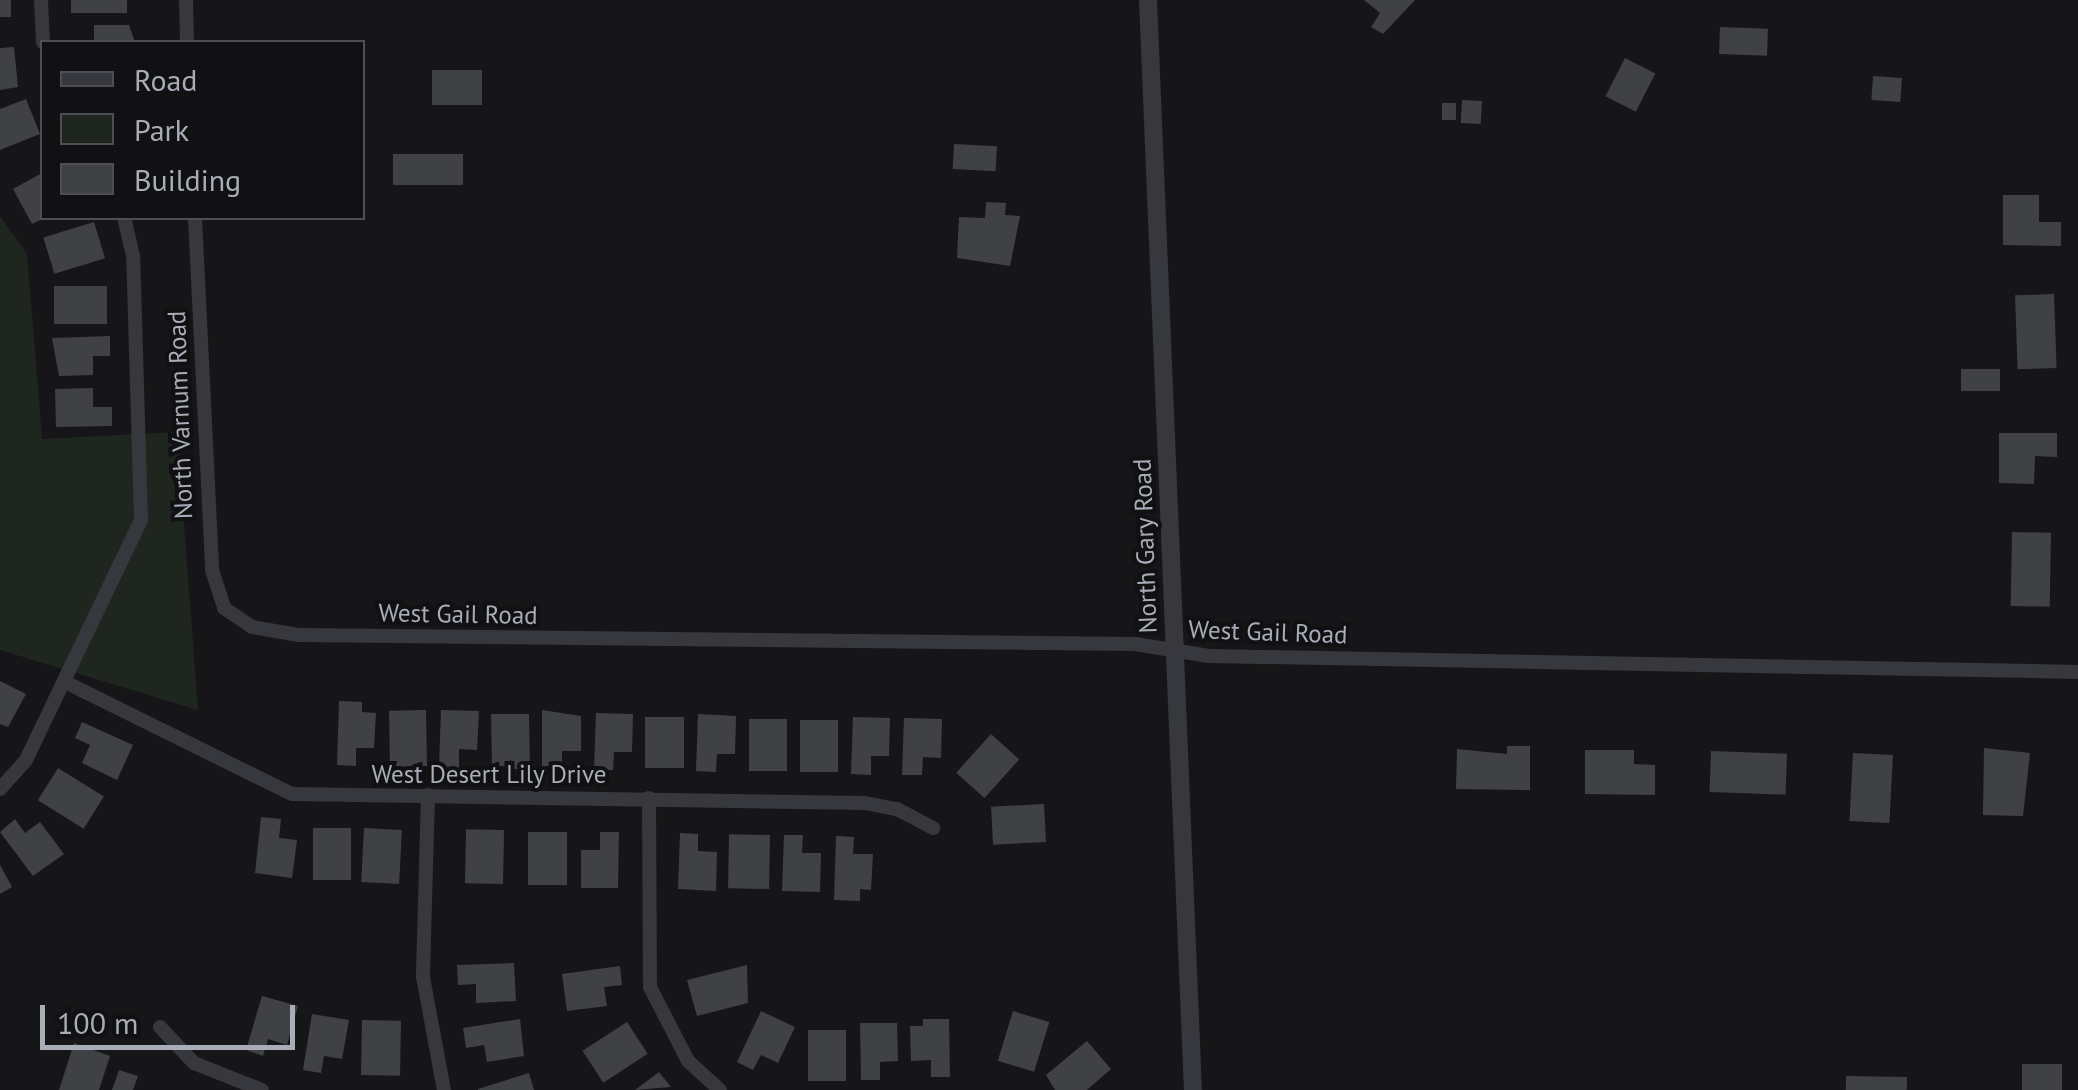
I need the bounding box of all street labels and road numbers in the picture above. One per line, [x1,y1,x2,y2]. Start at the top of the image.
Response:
street label: North Varnum Road [161,310,199,520]
street label: North Gary Road [1127,458,1163,634]
street label: West Gail Road [378,598,538,630]
street label: West Gail Road [1188,614,1348,650]
street label: West Desert Lily Drive [371,759,607,789]

